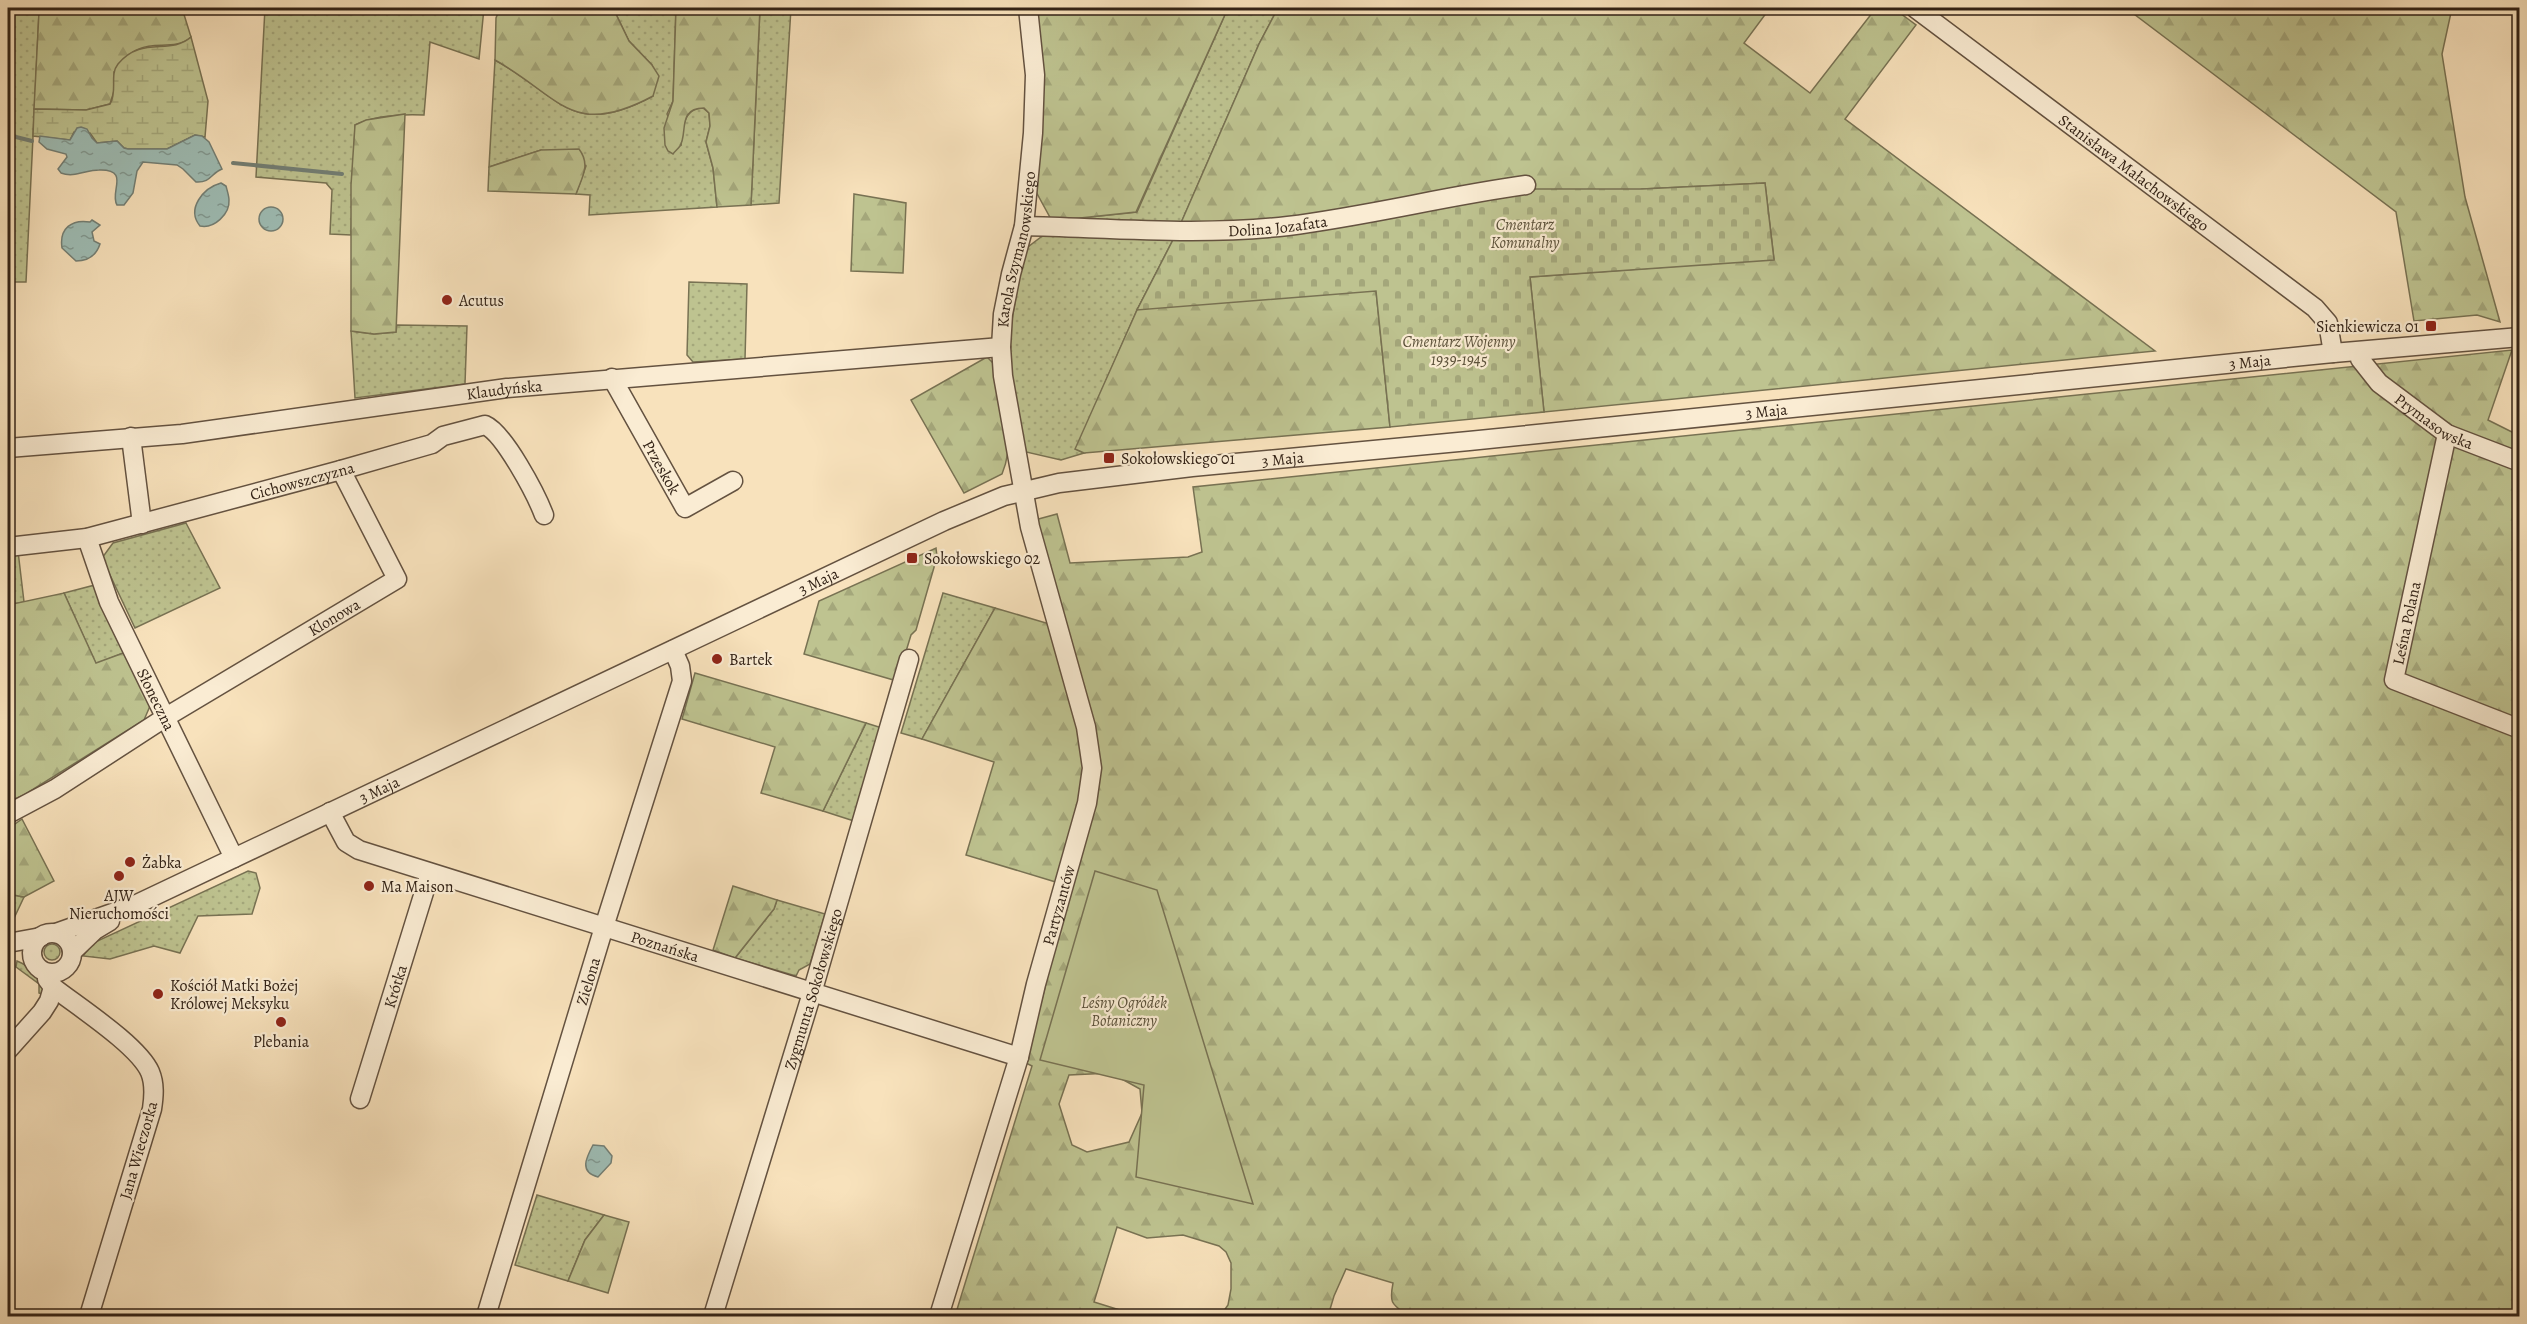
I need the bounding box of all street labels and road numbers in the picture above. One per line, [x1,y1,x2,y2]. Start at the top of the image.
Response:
street label: Stanisława Małachowskiego [2054,109,2213,237]
street label: Karola Szymanowskiego [992,170,1041,328]
street label: Dolina Jozafata [1228,210,1330,242]
street label: 3 Maja [2228,349,2273,376]
street label: Klaudyńska [465,375,544,406]
street label: Prymasowska [2390,388,2477,455]
street label: 3 Maja [1744,399,1789,425]
street label: Przeskok [637,436,685,499]
street label: 3 Maja [1261,446,1305,472]
street label: Cichowszczyzna [248,457,357,506]
street label: 3 Maja [795,562,843,601]
street label: Leśna Polana [2387,579,2427,667]
street label: Klonowa [304,593,365,642]
street label: Słoneczna [131,665,180,735]
street label: 3 Maja [356,771,404,809]
street label: Partyzantów [1037,862,1081,948]
street label: Zygmunta Sokołowskiego [779,906,848,1073]
street label: Poznańska [628,926,702,968]
street label: Zielona [571,954,606,1008]
street label: Krótka [379,962,413,1011]
street label: Jana Wieczorka [114,1098,164,1202]

